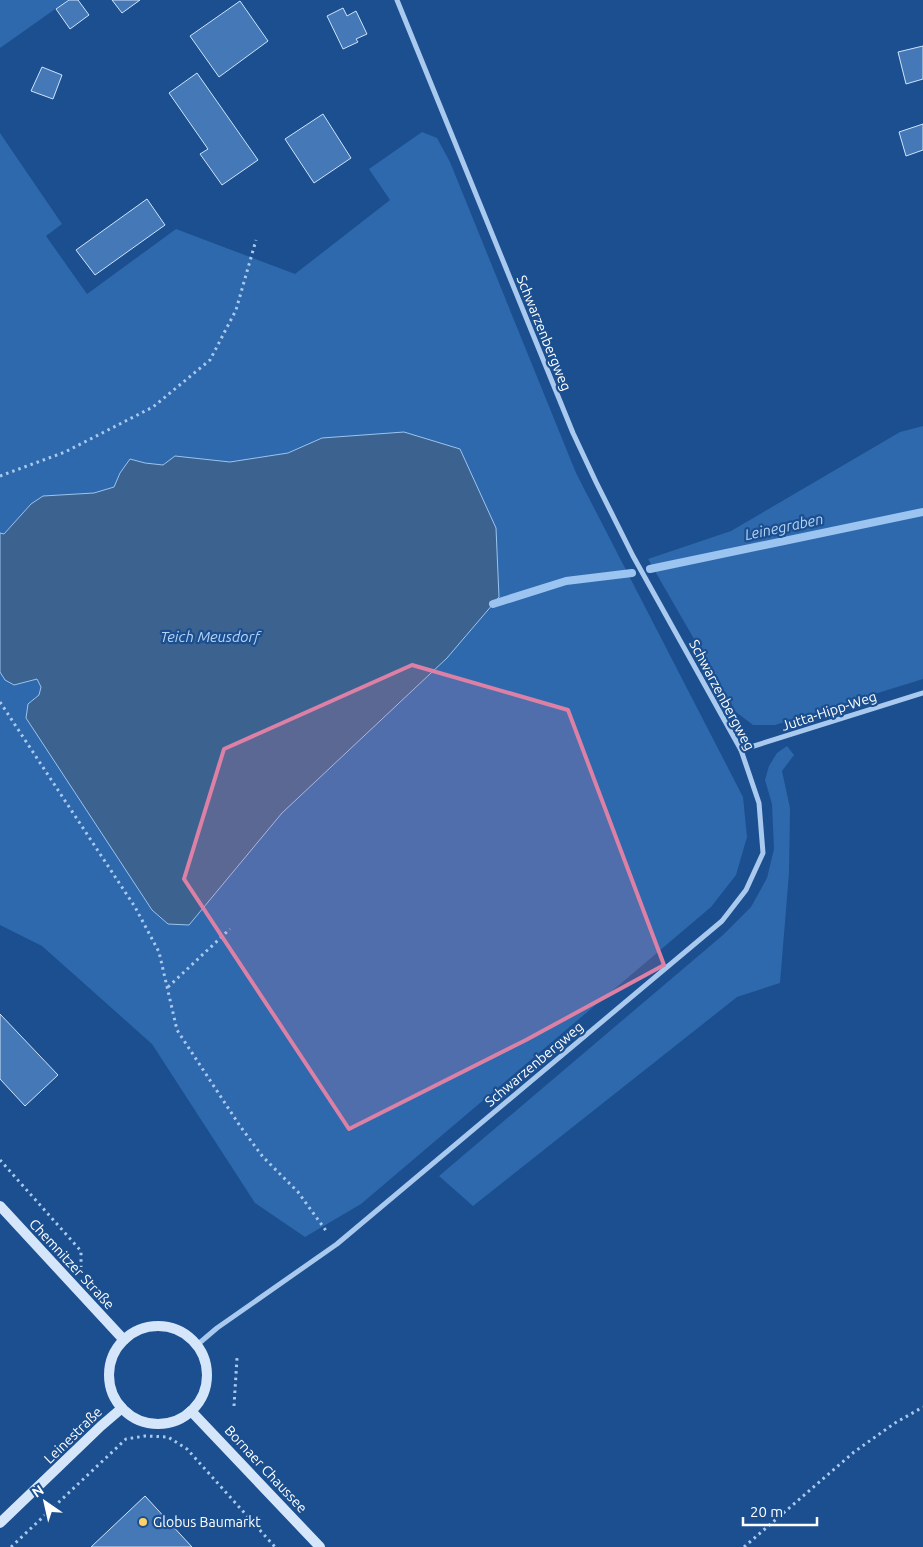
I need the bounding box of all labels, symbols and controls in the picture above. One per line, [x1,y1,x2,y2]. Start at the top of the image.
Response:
street label: Schwarzenbergweg [514,273,574,393]
water label: Leinegraben [743,510,825,543]
water label: Teich Meusdorf [160,628,262,645]
street label: Schwarzenbergweg [686,637,758,753]
street label: Jutta-Hipp-Weg [779,688,879,734]
street label: Schwarzenbergweg [482,1018,586,1110]
street label: Chemnitzer Straße [26,1216,118,1312]
street label: Leinestraße [41,1403,105,1467]
street label: Bornaer Chaussee [222,1422,310,1516]
north arrow [20,1477,70,1527]
text: N [29,1482,47,1501]
scale bar [743,1494,817,1526]
text: 20 m [750,1503,783,1520]
place label: Globus Baumarkt [153,1514,261,1530]
marker: Globus Baumarkt [137,1516,149,1528]

